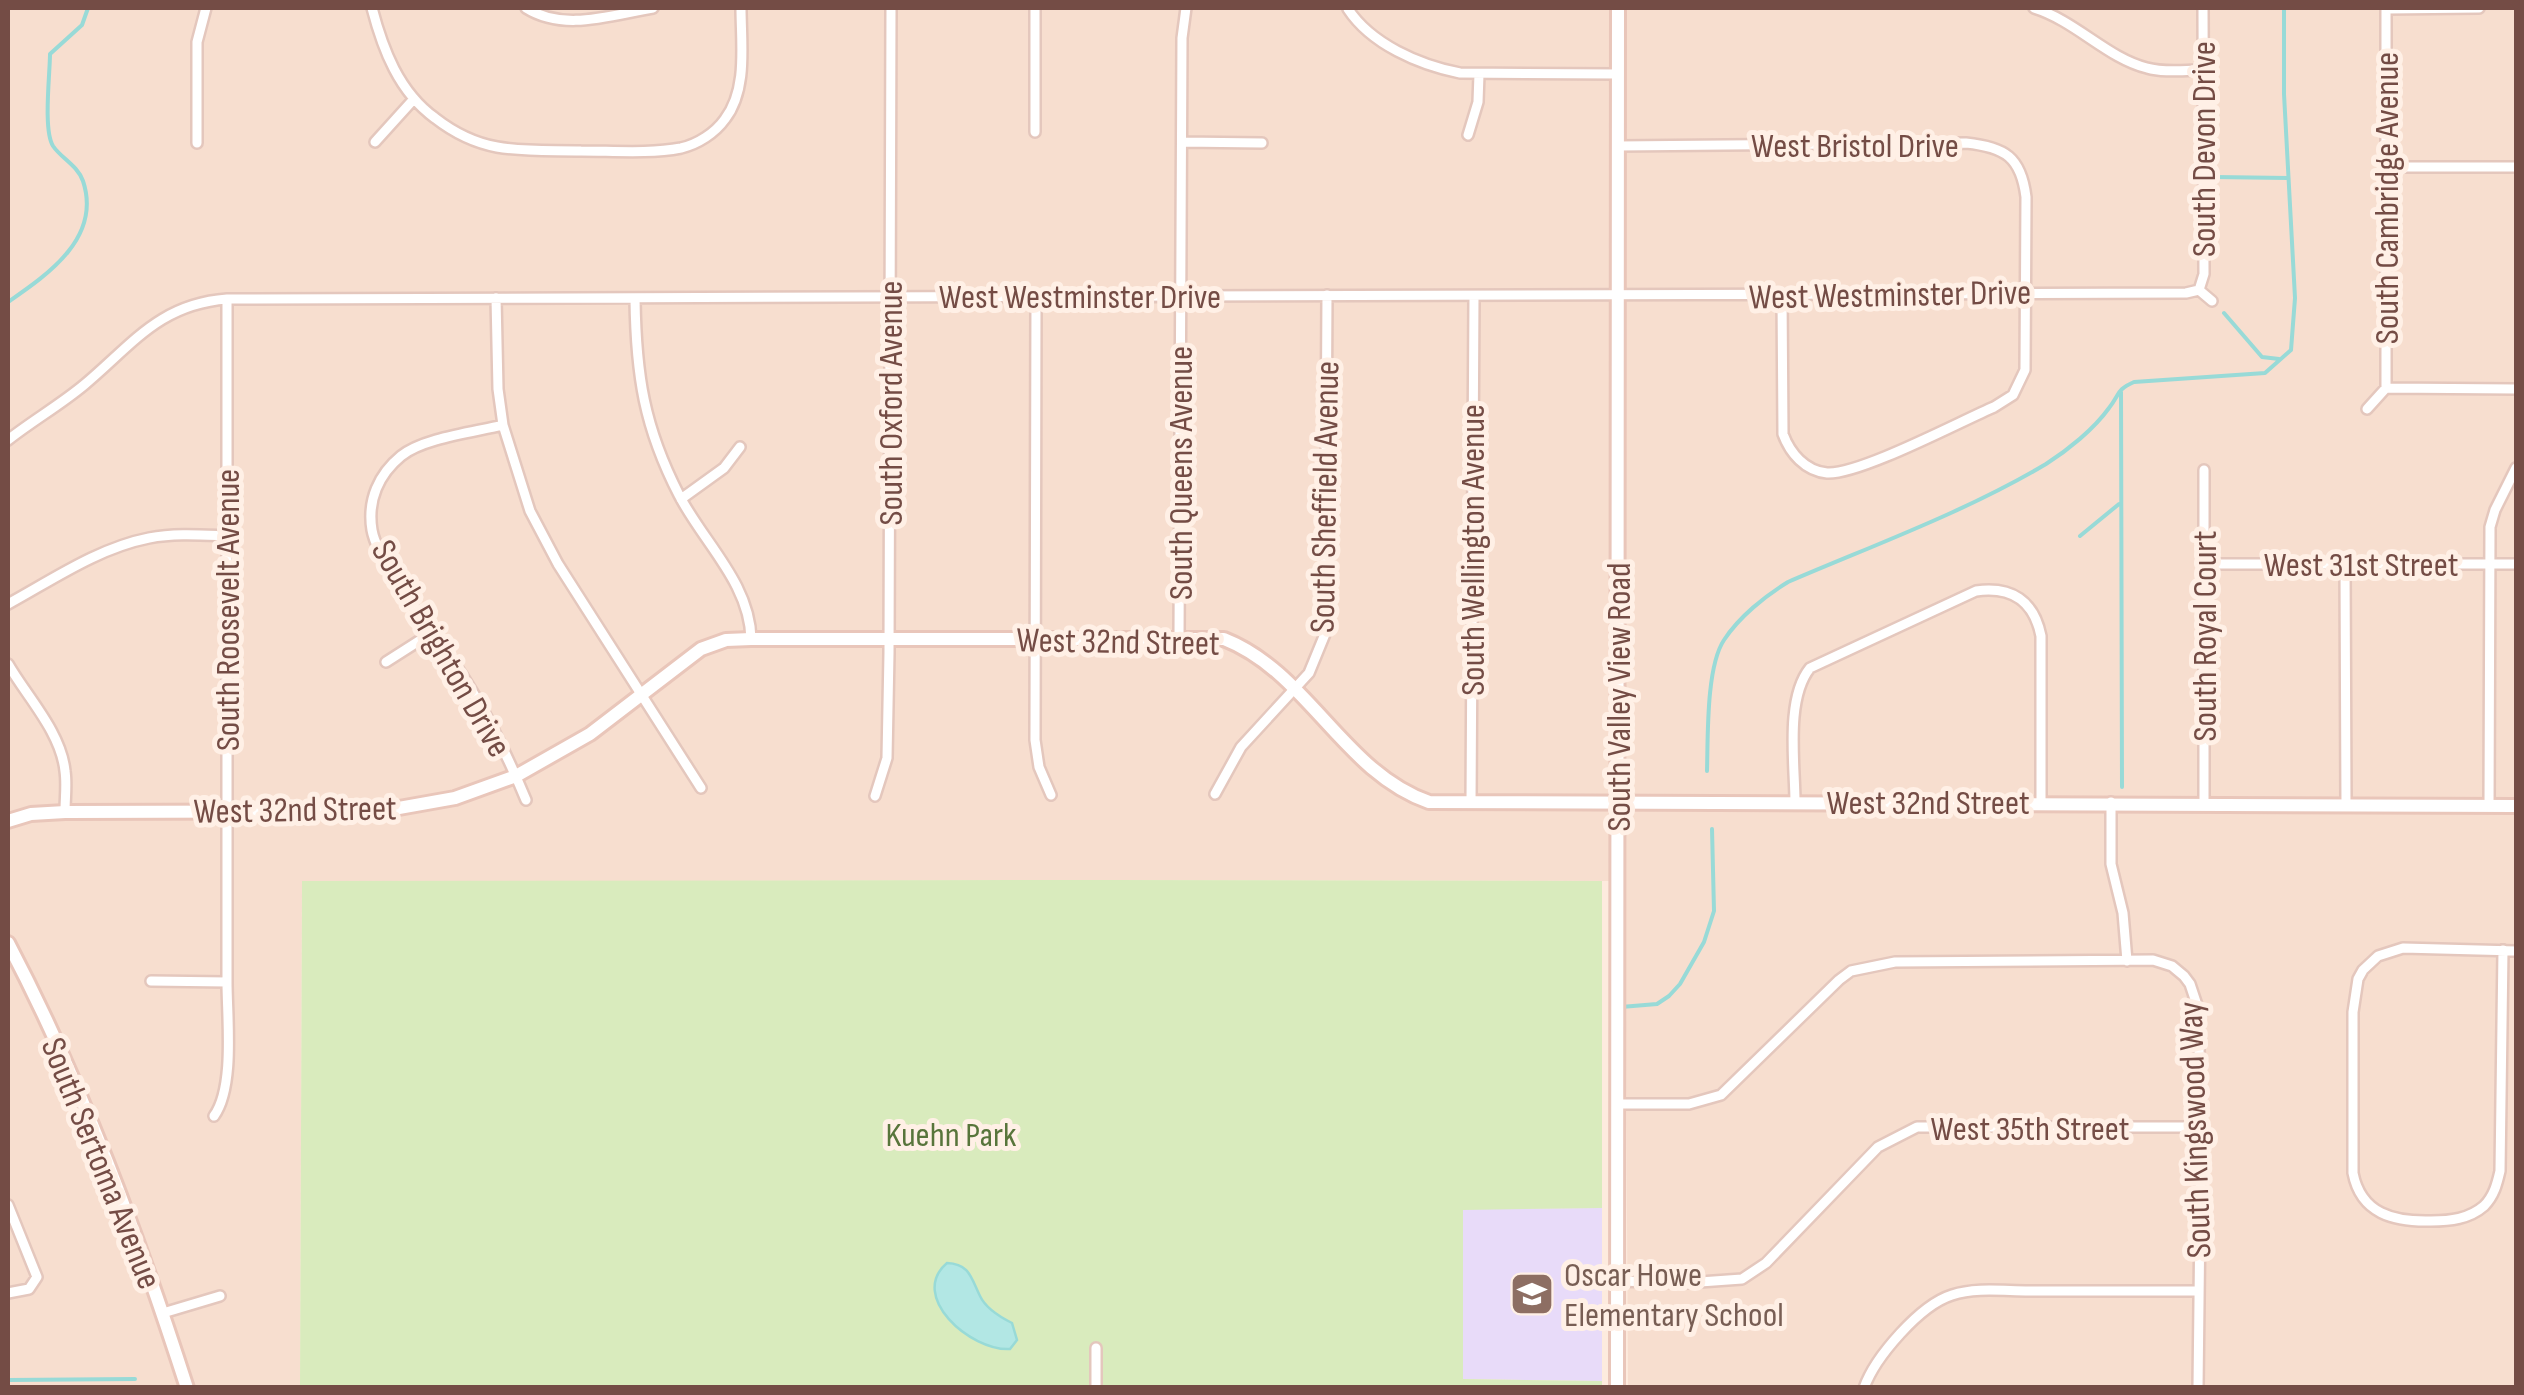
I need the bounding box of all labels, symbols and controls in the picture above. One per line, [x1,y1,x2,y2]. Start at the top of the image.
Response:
street label: South Devon Drive [2183,41,2226,257]
street label: South Cambridge Avenue [2366,52,2409,344]
street label: West Bristol Drive [1751,125,1959,168]
street label: West Westminster Drive [1749,272,2032,319]
street label: West Westminster Drive [939,276,1221,319]
street label: South Oxford Avenue [870,281,913,525]
street label: South Queens Avenue [1160,346,1203,600]
street label: South Sheffield Avenue [1302,361,1349,634]
street label: South Wellington Avenue [1452,404,1495,696]
street label: South Roosevelt Avenue [207,469,250,751]
street label: South Royal Court [2184,531,2227,741]
street label: South Brighton Drive [361,533,520,765]
street label: West 31st Street [2264,544,2458,587]
street label: South Valley View Road [1598,562,1641,832]
street label: West 32nd Street [1016,619,1220,666]
street label: West 32nd Street [1826,782,2030,825]
street label: West 32nd Street [193,787,397,834]
street label: South Kingswood Way [2170,1001,2221,1259]
street label: South Sertoma Avenue [31,1032,171,1295]
street label: West 35th Street [1931,1108,2129,1151]
park label: Kuehn Park [886,1114,1017,1157]
place label: Oscar Howe Elementary School [1564,1254,1784,1337]
school or university icon: Oscar Howe Elementary School [1509,1271,1555,1317]

